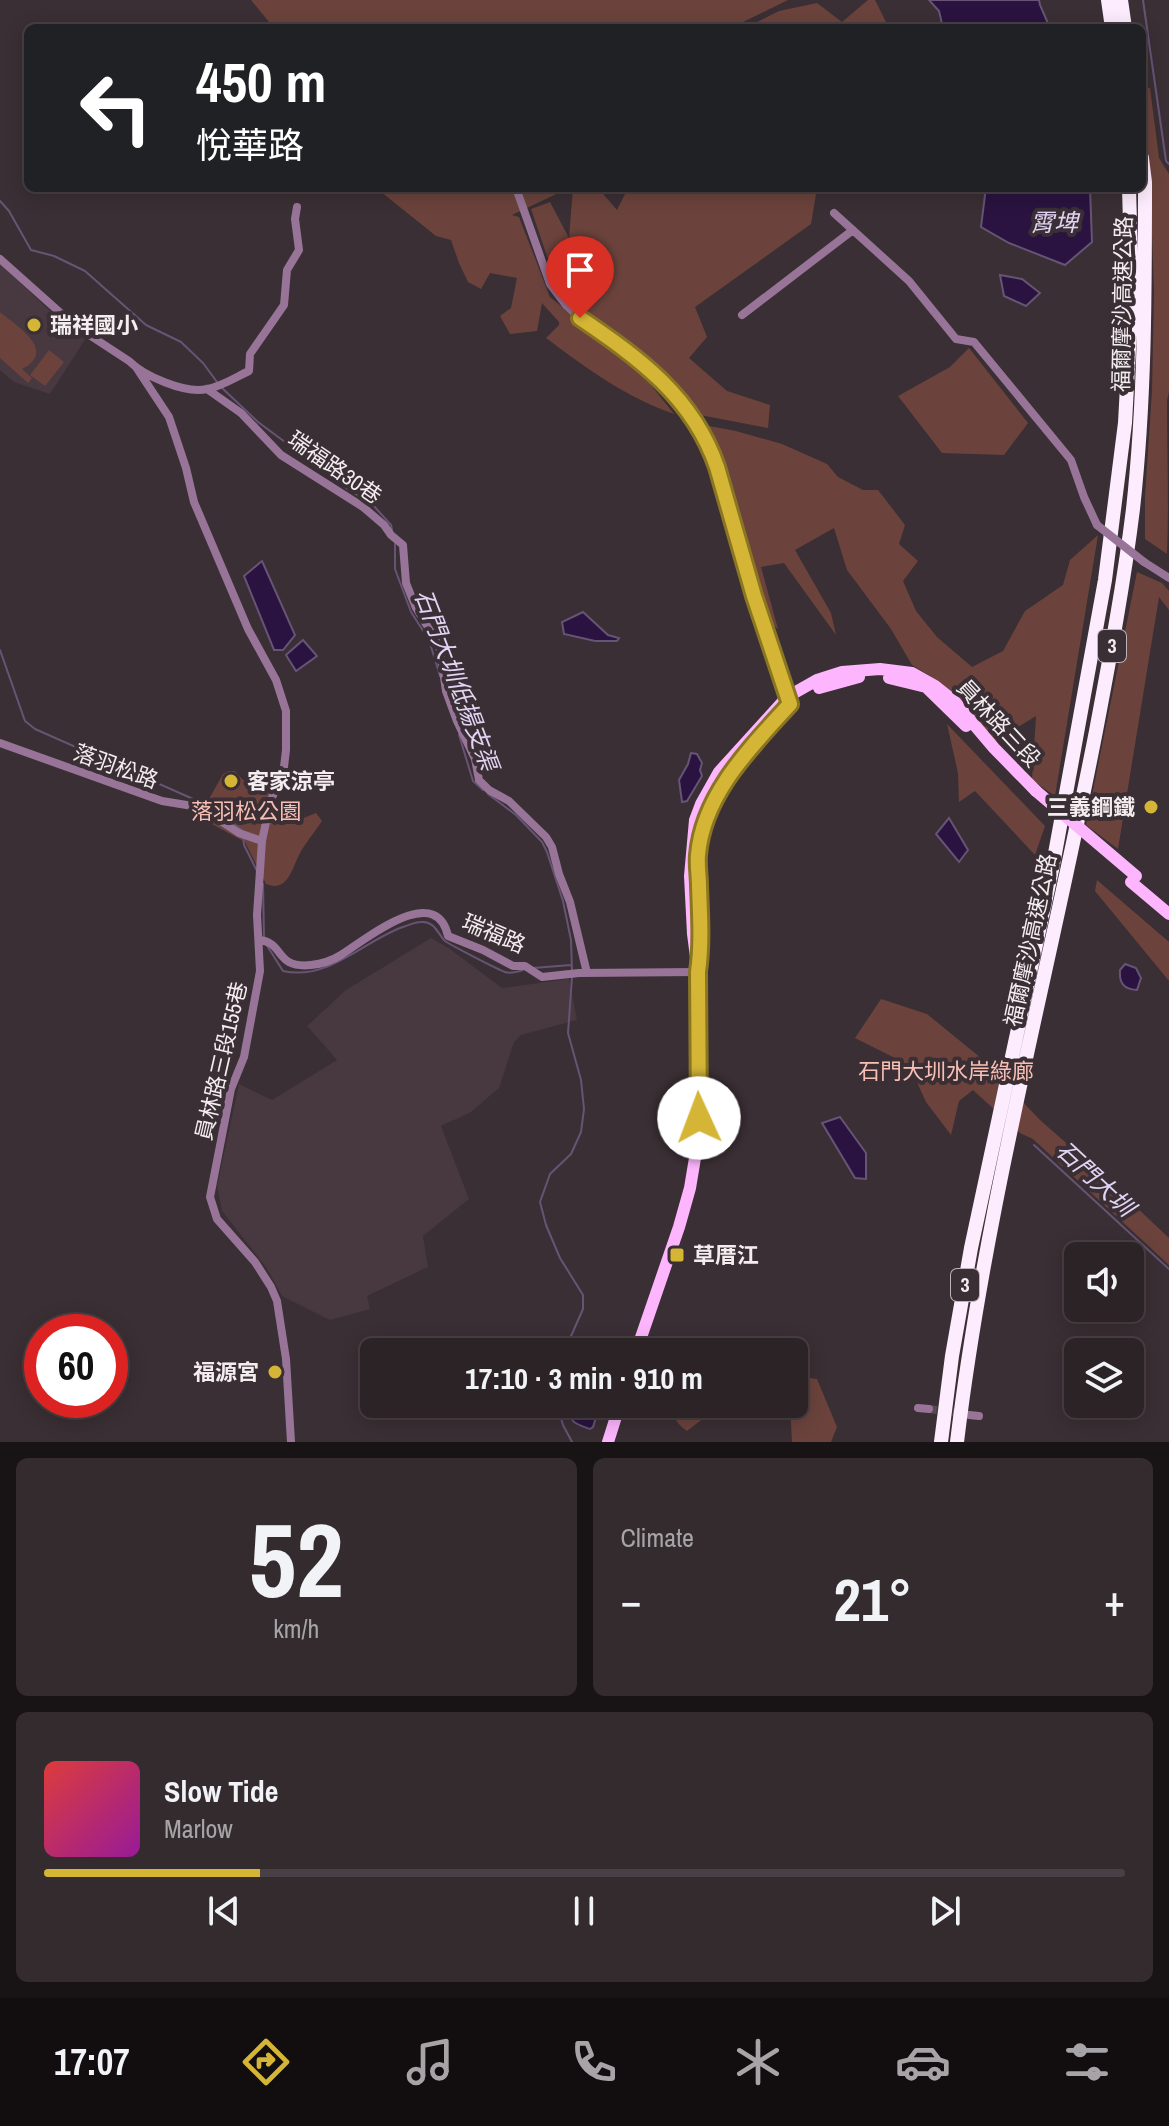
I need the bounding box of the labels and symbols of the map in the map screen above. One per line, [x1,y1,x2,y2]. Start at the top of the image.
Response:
water label: 霄埤 [1030,206,1081,238]
street label: 福爾摩沙高速公路 [1105,216,1139,392]
pin [546,236,614,318]
place label: 瑞祥國小 [50,310,138,340]
marker: 瑞祥國小 [25,316,43,334]
street label: 瑞福路30巷 [282,424,388,510]
water label: 石門大圳低揚支渠 [408,584,507,778]
road number: 3 [1098,630,1126,662]
street label: 員林路三段 [951,673,1047,773]
street label: 落羽松路 [70,737,162,795]
place label: 客家涼亭 [247,766,335,796]
marker: 客家涼亭 [222,772,240,790]
place label: 三義鋼鐵 [1047,792,1135,822]
park label: 落羽松公園 [191,796,301,826]
marker: 三義鋼鐵 [1142,798,1160,816]
street label: 福爾摩沙高速公路 [997,851,1063,1029]
street label: 瑞福路 [458,906,530,960]
street label: 員林路三段155巷 [188,979,254,1143]
park label: 石門大圳水岸綠廊 [858,1056,1034,1086]
position arrow [657,1076,741,1160]
water label: 石門大圳 [1050,1134,1144,1225]
place label: 草厝江 [693,1240,759,1270]
marker: 草厝江 [668,1246,686,1264]
road number: 3 [951,1269,979,1301]
speed limit sign: 60 [24,1314,128,1418]
place label: 福源宮 [193,1357,259,1387]
marker: 福源宮 [266,1363,284,1381]

